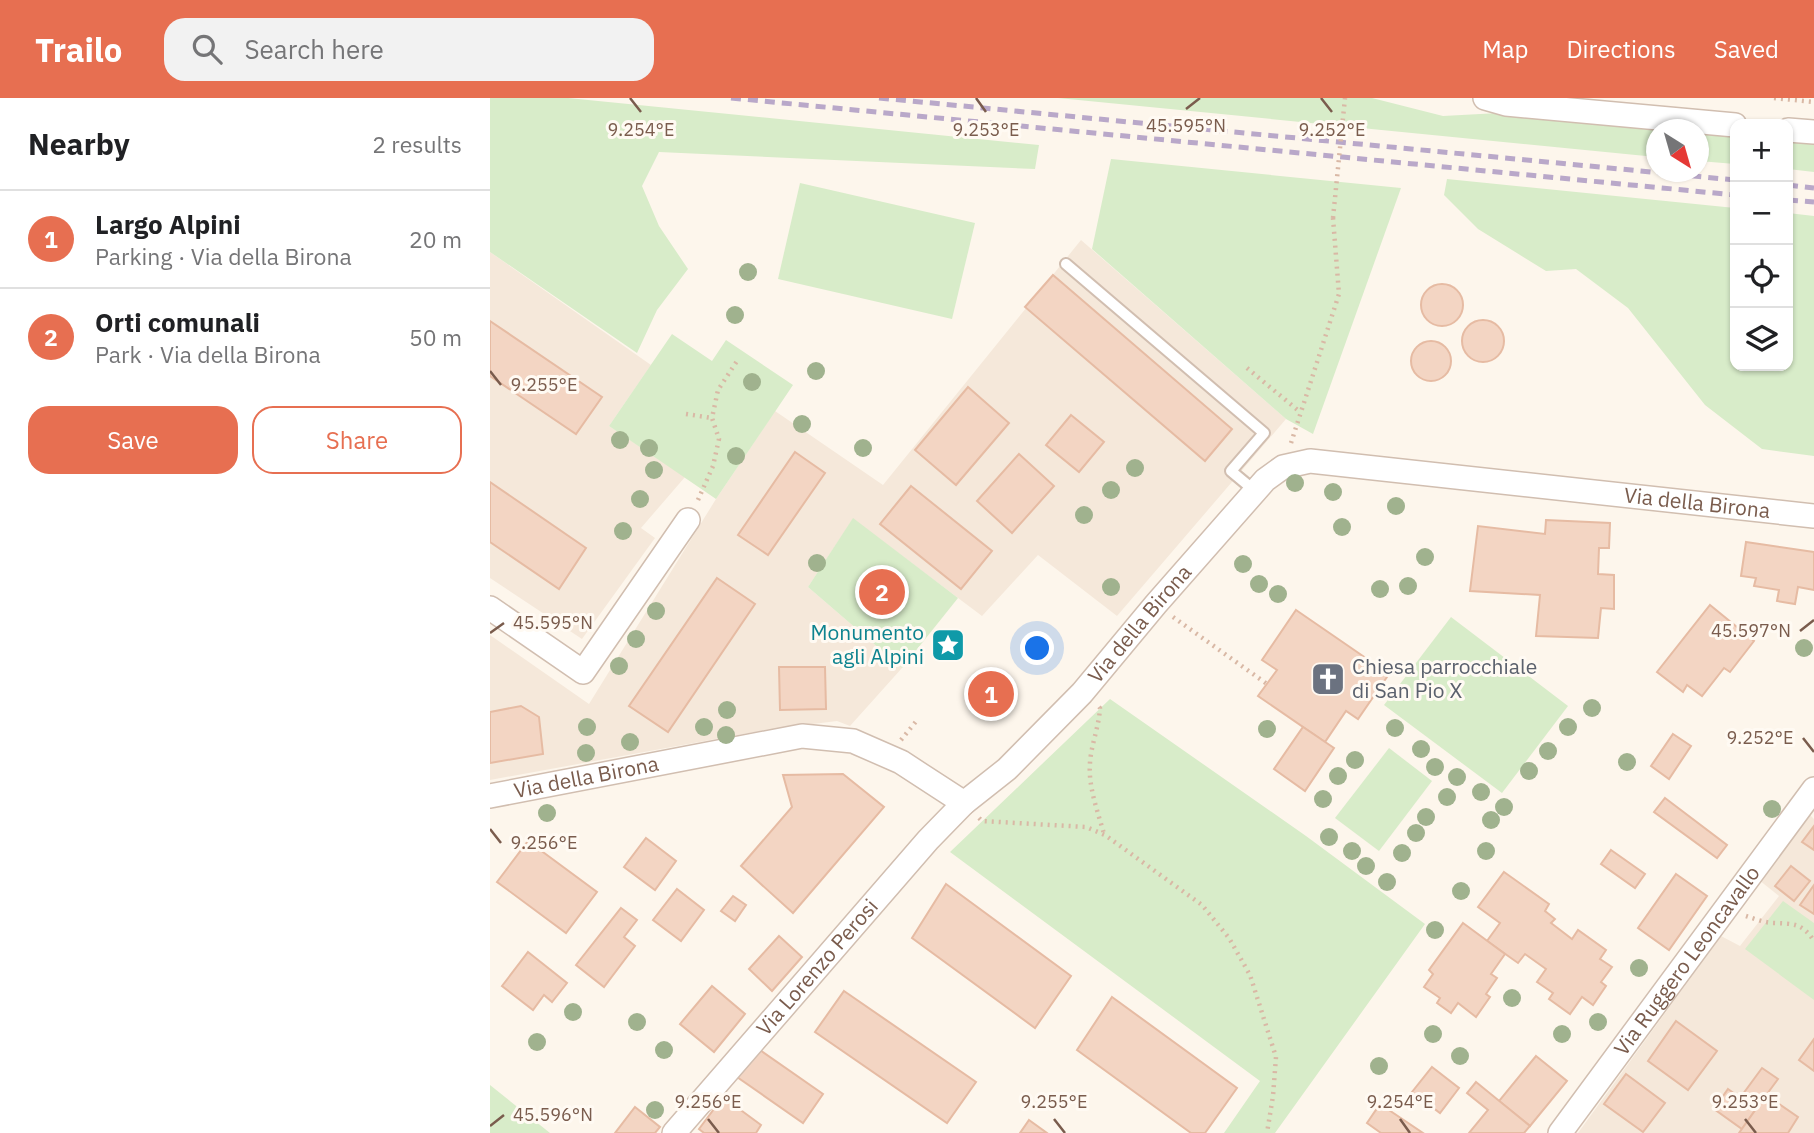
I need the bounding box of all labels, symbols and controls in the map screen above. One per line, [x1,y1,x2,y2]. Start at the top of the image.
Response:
search box [164,18,654,81]
text: Trailo [35,28,122,71]
icon: search [188,30,226,68]
text: Search here [244,32,384,66]
text: Map [1482,33,1528,65]
text: Directions [1566,33,1676,65]
text: Saved [1714,33,1779,65]
text: 45.595°N [1146,114,1226,137]
text: 9.254°E [607,118,675,141]
text: 9.253°E [952,118,1020,141]
text: 9.252°E [1298,118,1366,141]
north arrow [1646,119,1709,182]
map controls [1730,119,1793,371]
button: + [1730,119,1793,182]
text: Nearby [28,124,130,163]
text: 2 results [372,129,462,159]
button: − [1730,182,1793,245]
text: Largo Alpini [95,207,241,241]
text: 1 [44,224,58,254]
text: 20 m [409,224,462,254]
text: Parking · Via della Birona [95,241,352,271]
button: locate [1730,245,1793,308]
text: Orti comunali [95,305,260,339]
button: layers [1730,308,1793,371]
text: 2 [44,322,58,352]
text: 50 m [409,322,462,352]
text: Park · Via della Birona [95,339,321,369]
text: 9.255°E [510,373,578,396]
button: Save [28,406,238,474]
button: Share [252,406,462,474]
street label: Via della Birona [1623,480,1772,524]
street label: Via della Birona [1081,558,1197,689]
pin: 2 [859,566,905,618]
text: 45.595°N [513,611,593,634]
place label: Monumento agli Alpini [810,618,924,670]
text: 45.597°N [1711,619,1791,642]
place icon: Monumento agli Alpini [929,626,967,664]
your location [1020,631,1054,665]
place label: Chiesa parrocchiale di San Pio X [1352,652,1537,704]
church icon: Chiesa parrocchiale di San Pio X [1309,660,1347,698]
pin: 1 [968,668,1014,720]
text: 9.252°E [1726,726,1794,749]
street label: Via della Birona [511,749,661,804]
text: 9.256°E [510,831,578,854]
street label: Via Ruggero Leoncavallo [1607,860,1766,1061]
street label: Via Lorenzo Perosi [750,893,884,1041]
text: 9.256°E [674,1090,742,1113]
text: 9.255°E [1020,1090,1088,1113]
text: 9.254°E [1366,1090,1434,1113]
text: 9.253°E [1711,1090,1779,1113]
text: 45.596°N [513,1103,593,1126]

